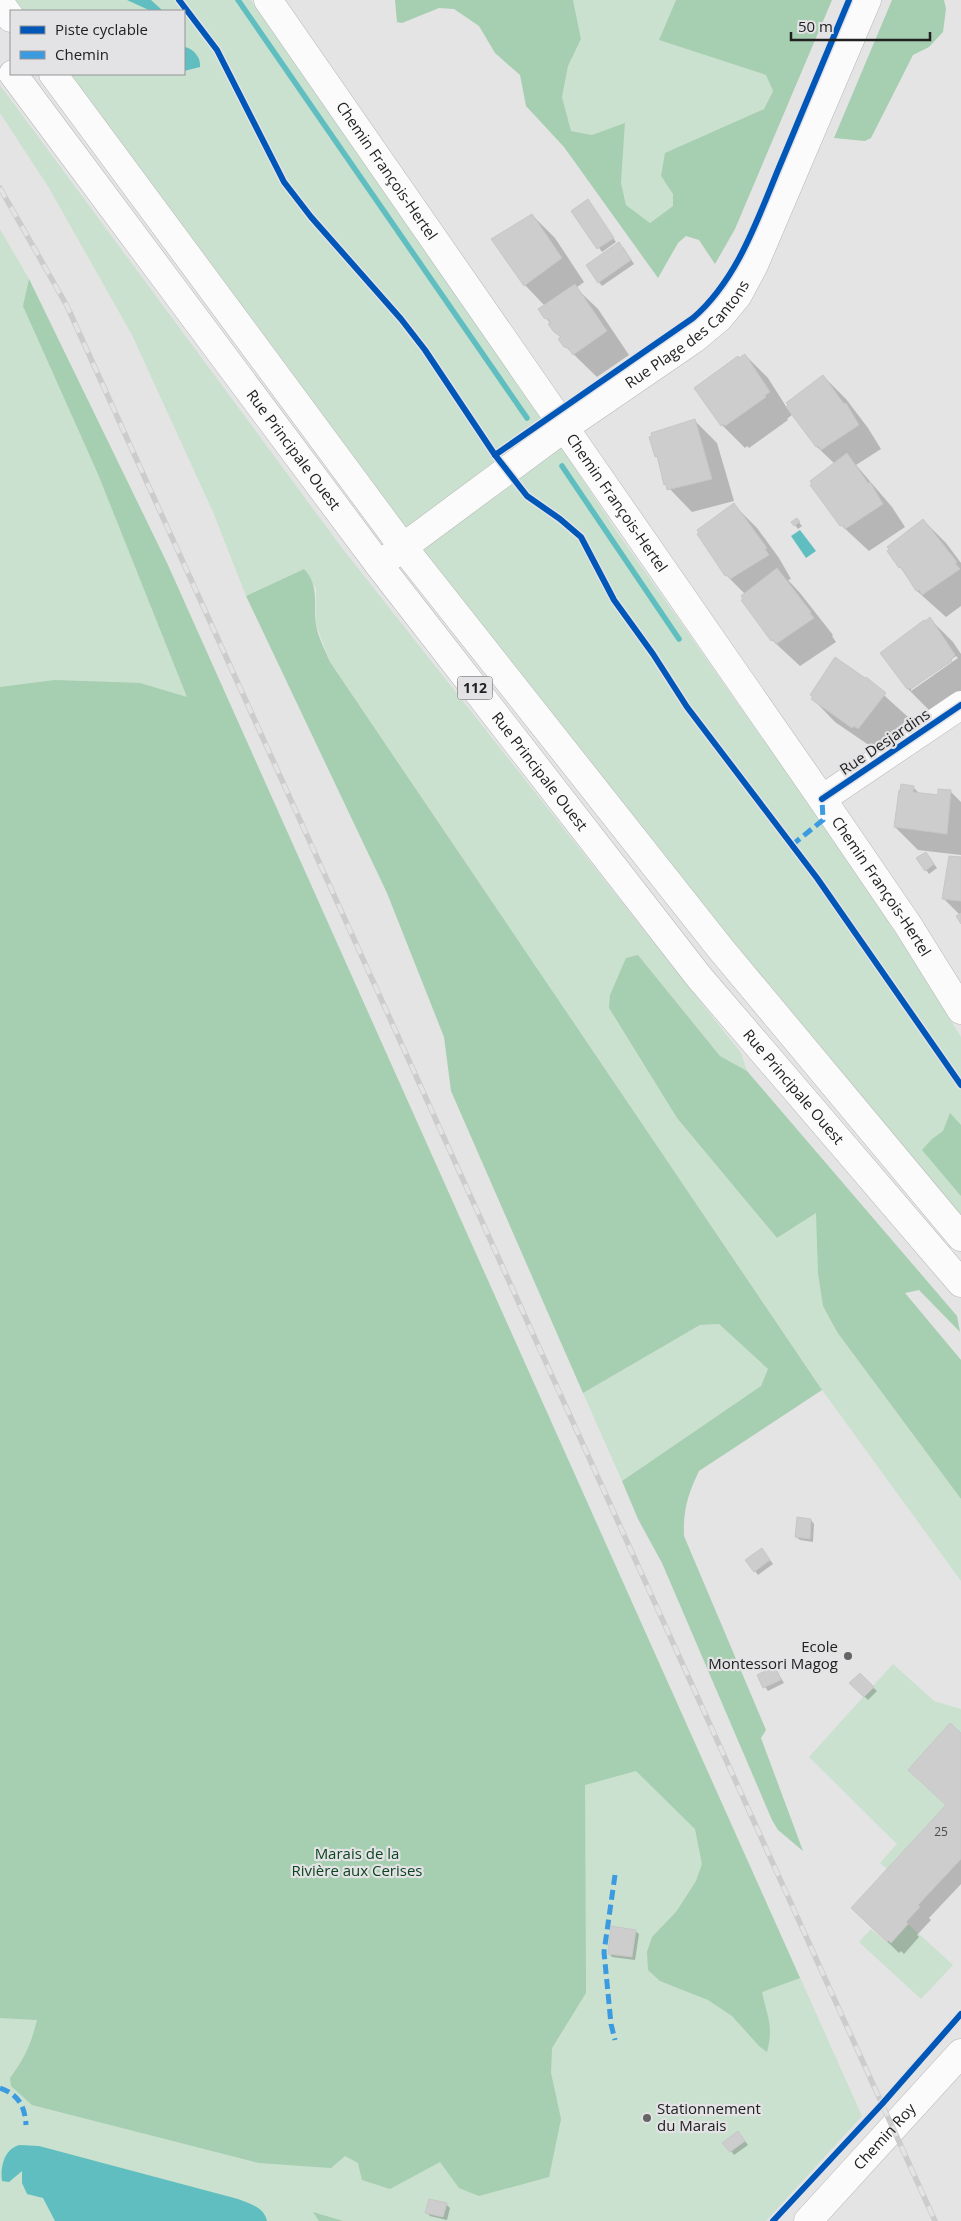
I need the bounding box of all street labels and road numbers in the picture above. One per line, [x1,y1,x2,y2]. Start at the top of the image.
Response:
street label: Chemin François-Hertel [332,97,442,244]
street label: Rue Plage des Cantons [621,276,753,392]
street label: Rue Principale Ouest [243,385,346,514]
street label: Chemin François-Hertel [562,429,673,576]
road number: 112 [458,676,492,700]
street label: Rue Desjardins [835,704,933,779]
street label: Rue Principale Ouest [488,707,593,835]
street label: Chemin François-Hertel [828,812,936,960]
street label: Rue Principale Ouest [739,1025,849,1148]
street label: Chemin Roy [848,2098,920,2174]

